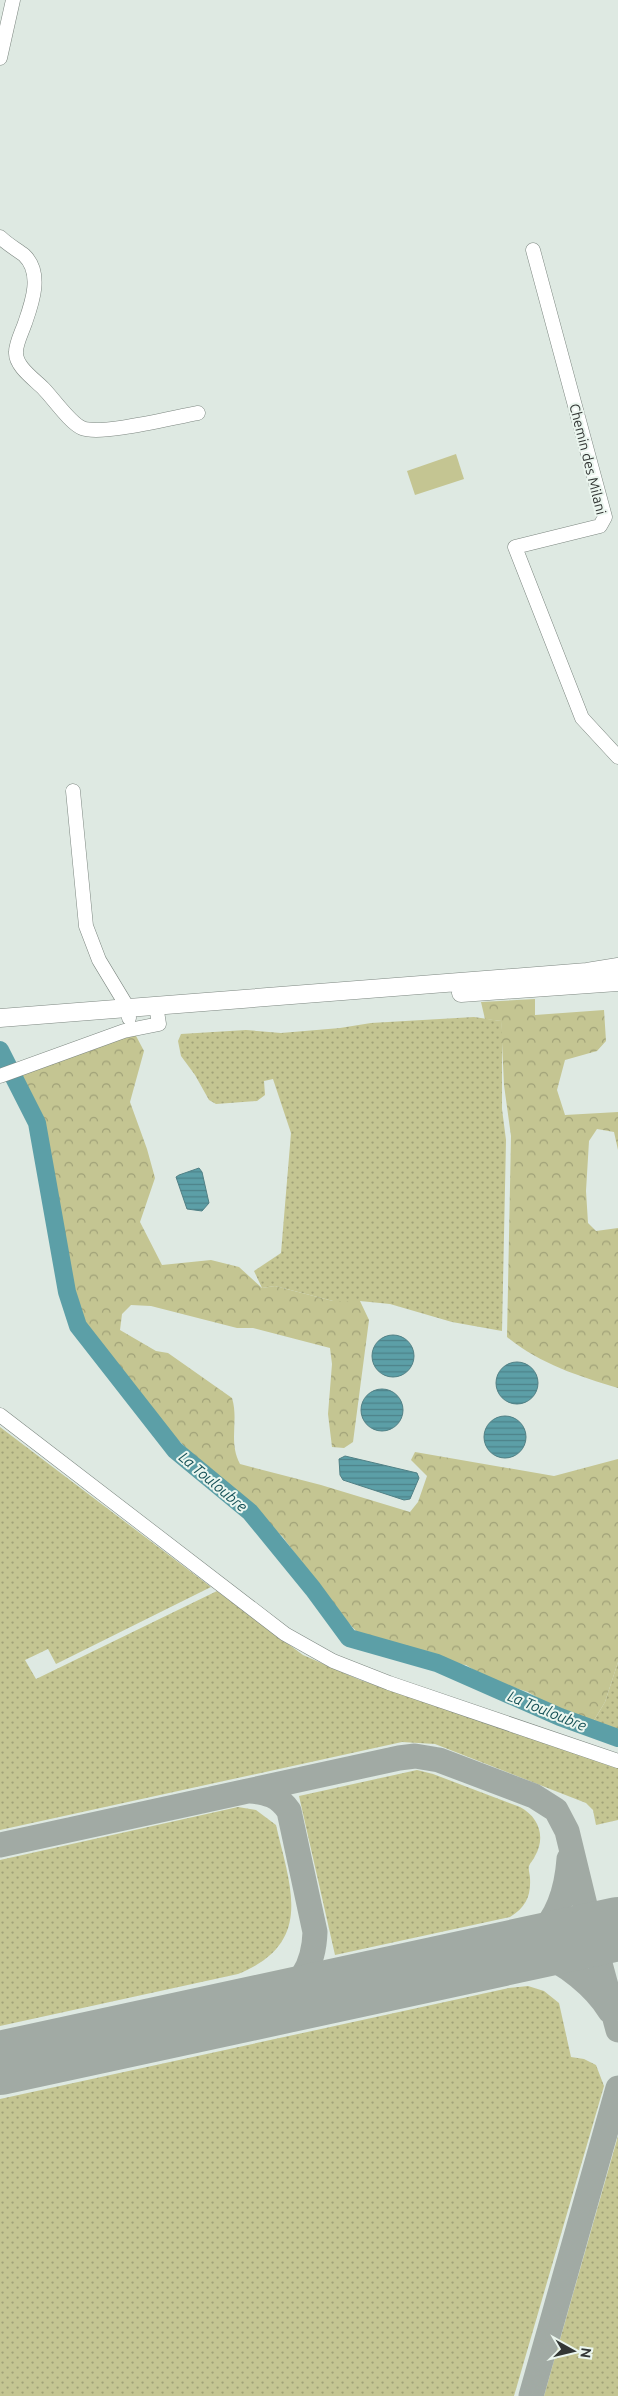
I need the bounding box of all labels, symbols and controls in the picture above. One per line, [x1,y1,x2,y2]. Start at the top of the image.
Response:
street label: Chemin des Milani [566,402,610,516]
water label: La Touloubre [176,1448,251,1515]
water label: La Touloubre [505,1687,589,1734]
north arrow [548,2326,598,2376]
text: N [577,2347,595,2359]

